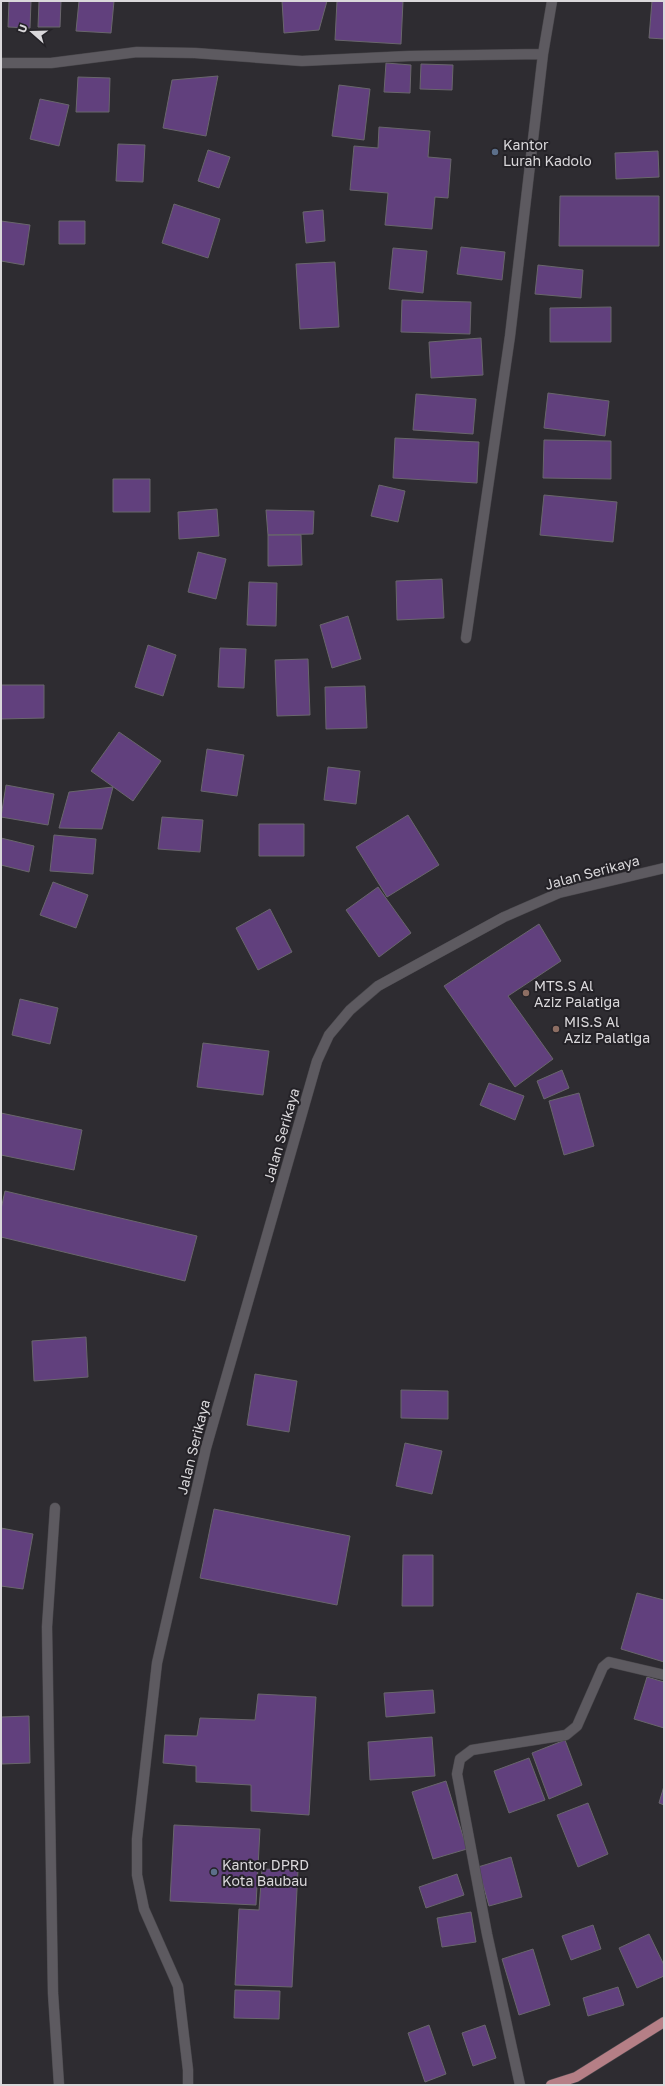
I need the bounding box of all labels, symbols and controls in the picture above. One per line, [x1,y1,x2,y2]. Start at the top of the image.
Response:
north arrow [12,12,52,52]
text: U [15,22,30,34]
place label: Kantor Lurah Kadolo [503,136,592,169]
marker: Kantor Lurah Kadolo [490,147,500,157]
street label: Jalan Serikaya [543,851,641,893]
place label: MTS.S Al Aziz Palatiga [534,977,620,1010]
marker: MTS.S Al Aziz Palatiga [521,988,531,998]
place label: MIS.S Al Aziz Palatiga [564,1013,650,1046]
marker: MIS.S Al Aziz Palatiga [551,1024,561,1034]
street label: Jalan Serikaya [259,1086,303,1184]
street label: Jalan Serikaya [173,1398,213,1496]
place label: Kantor DPRD Kota Baubau [222,1856,309,1889]
marker: Kantor DPRD Kota Baubau [209,1867,219,1877]

